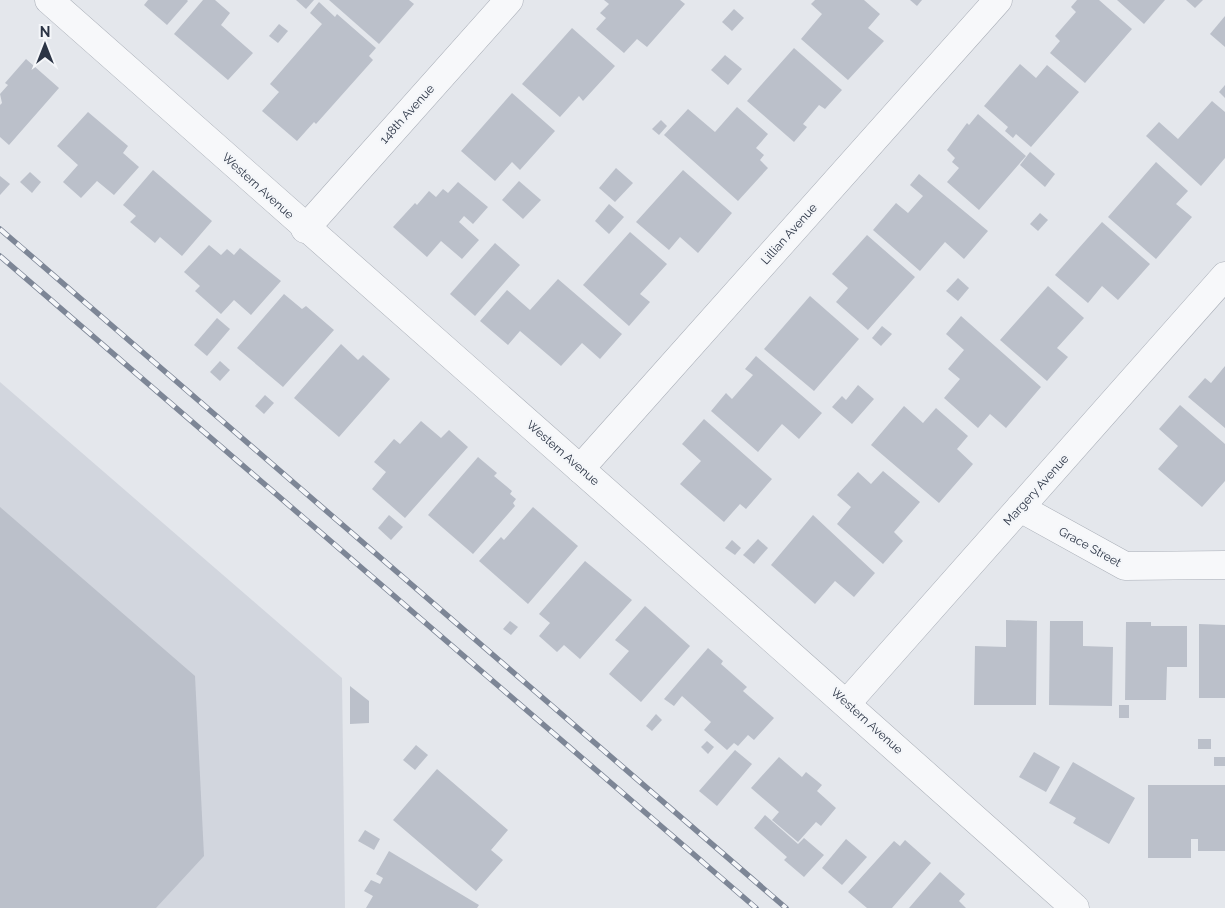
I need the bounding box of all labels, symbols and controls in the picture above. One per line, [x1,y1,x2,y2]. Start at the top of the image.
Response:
north arrow [20,20,70,70]
text: N [40,24,50,40]
street label: 148th Avenue [377,82,437,146]
street label: Western Avenue [219,150,297,222]
street label: Lillian Avenue [758,201,820,267]
street label: Western Avenue [524,418,602,488]
street label: Margery Avenue [1000,452,1072,528]
street label: Grace Street [1056,524,1124,570]
street label: Western Avenue [828,685,906,757]

